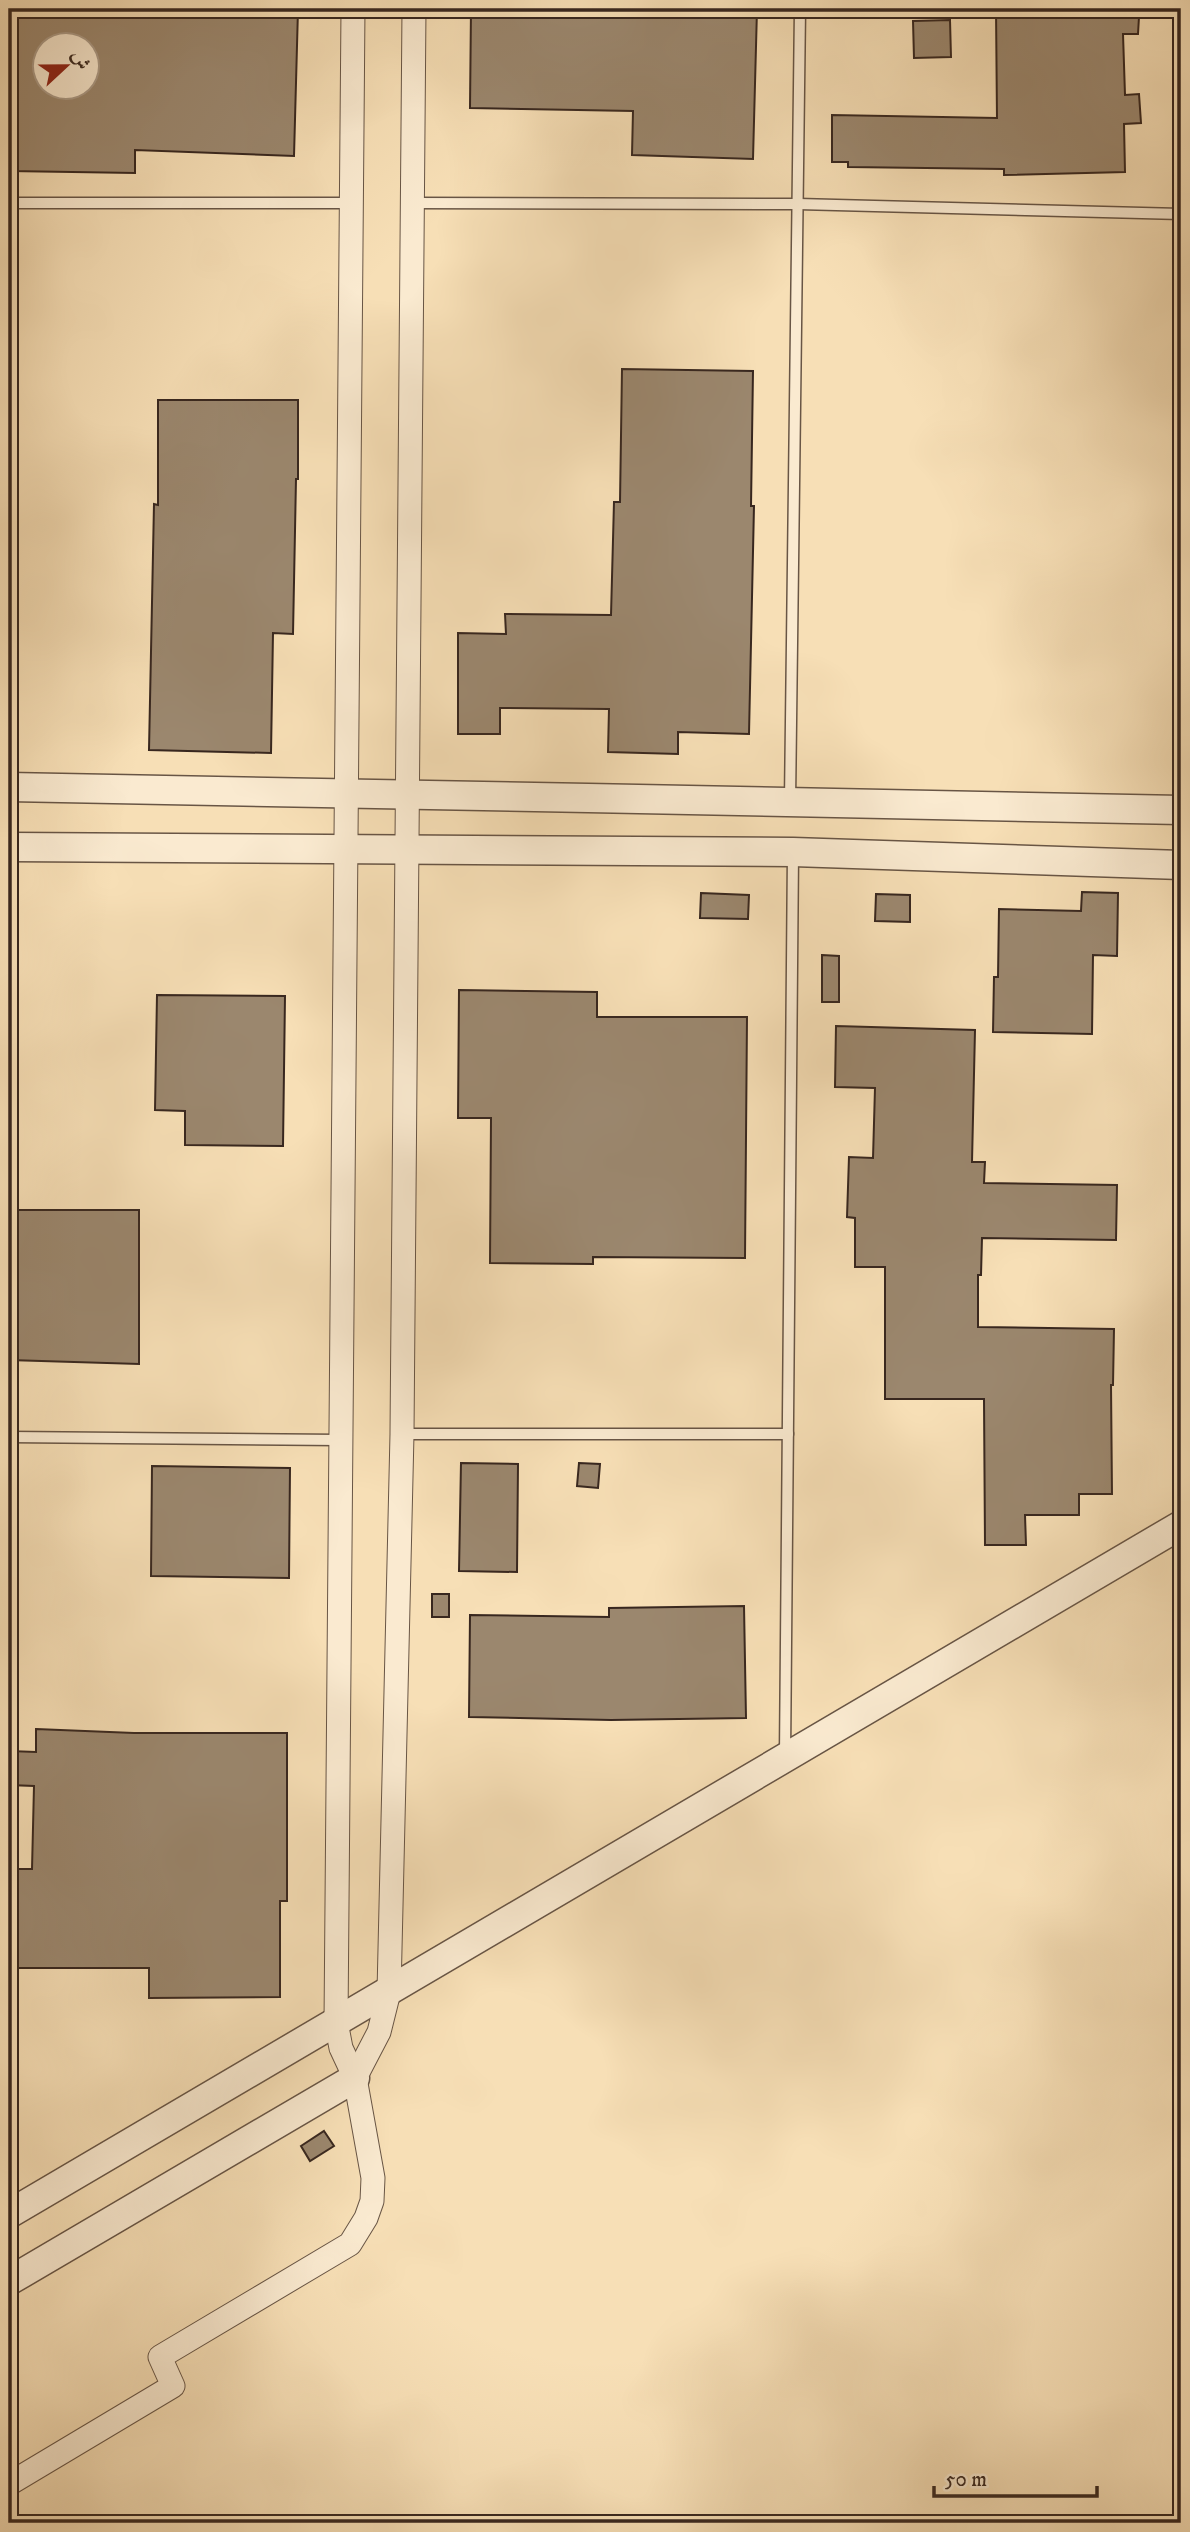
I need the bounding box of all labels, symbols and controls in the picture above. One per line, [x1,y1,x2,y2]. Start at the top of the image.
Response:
north arrow [32,32,102,102]
text: ش [66,47,95,73]
scale bar [934,2455,1097,2499]
text: 50 m [945,2467,987,2493]

